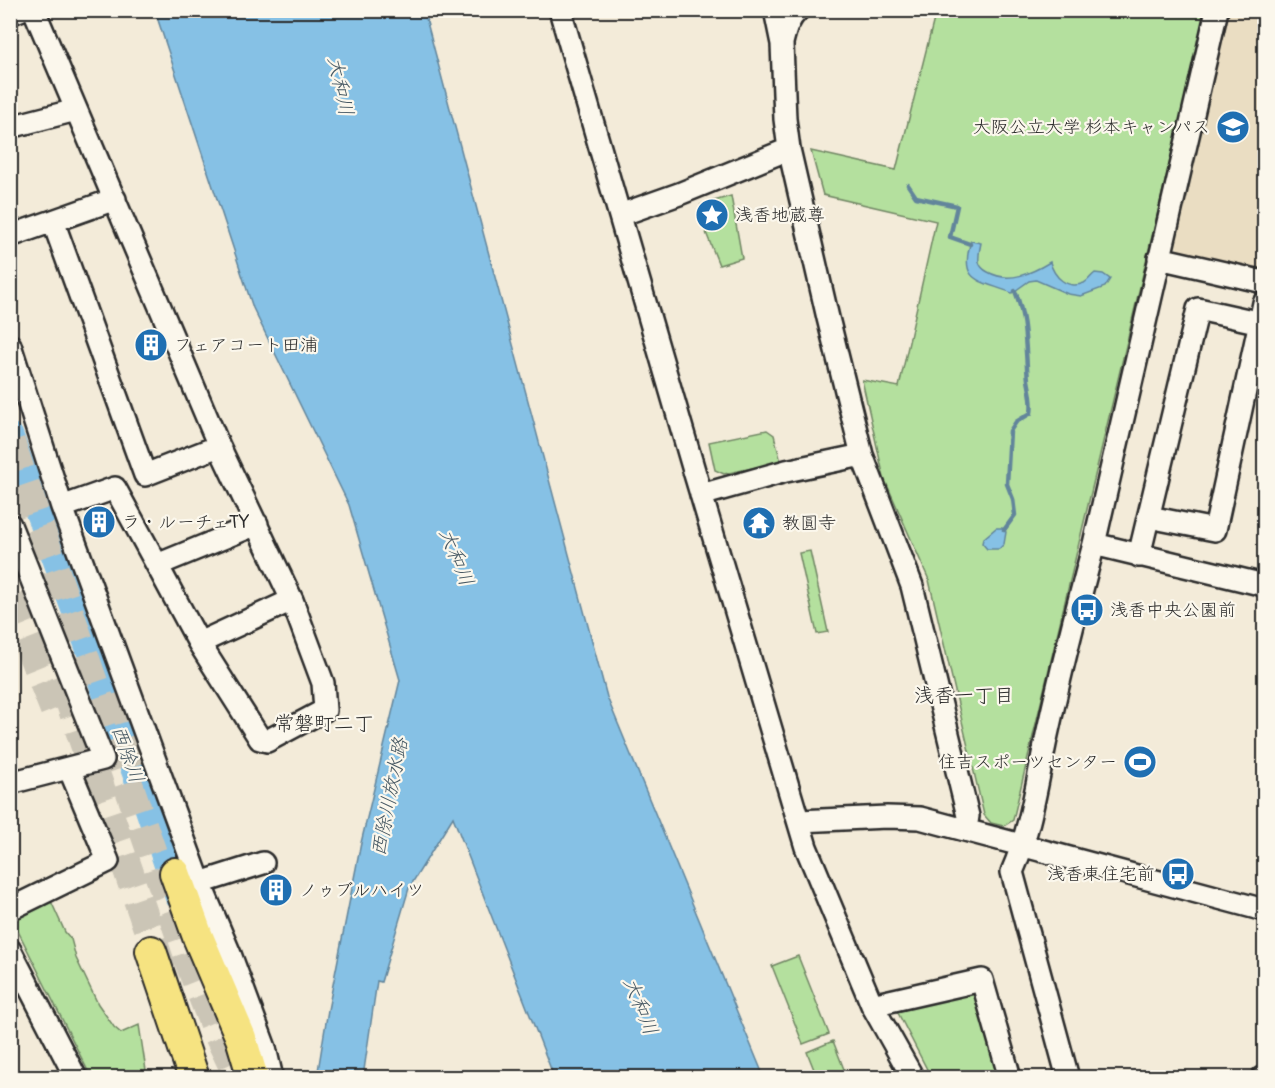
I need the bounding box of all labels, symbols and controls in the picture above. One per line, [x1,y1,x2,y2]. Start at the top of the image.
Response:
water label: 大和川 [322,54,359,118]
school or university icon: 大阪公立大学 杉本キャンパス [1215,109,1251,145]
place label: 大阪公立大学 杉本キャンパス [973,116,1210,139]
place icon: 浅香地蔵尊 [694,197,730,233]
place label: 浅香地蔵尊 [735,204,825,227]
building icon: フェアコート田浦 [133,327,169,363]
place label: フェアコート田浦 [174,334,318,357]
building icon: ラ・ルーチェTY [81,504,117,540]
temple icon: 教圓寺 [741,505,777,541]
place label: ラ・ルーチェTY [122,511,250,534]
place label: 教圓寺 [782,512,836,535]
water label: 大和川 [434,525,479,590]
bus stop icon: 浅香中央公園前 [1069,592,1105,628]
place label: 浅香中央公園前 [1110,599,1236,622]
district label: 浅香一丁目 [914,683,1014,708]
district label: 常磐町二丁 [274,711,374,736]
water label: 西除川 [106,722,150,787]
water label: 西除川放水路 [366,735,413,858]
sports icon: 住吉スポーツセンター [1122,744,1158,780]
place label: 住吉スポーツセンター [938,751,1117,774]
bus stop icon: 浅香東住宅前 [1160,856,1196,892]
place label: 浅香東住宅前 [1047,863,1155,886]
building icon: ノゥブルハイツ [258,872,294,908]
place label: ノゥブルハイツ [299,879,424,902]
water label: 大和川 [618,974,663,1039]

